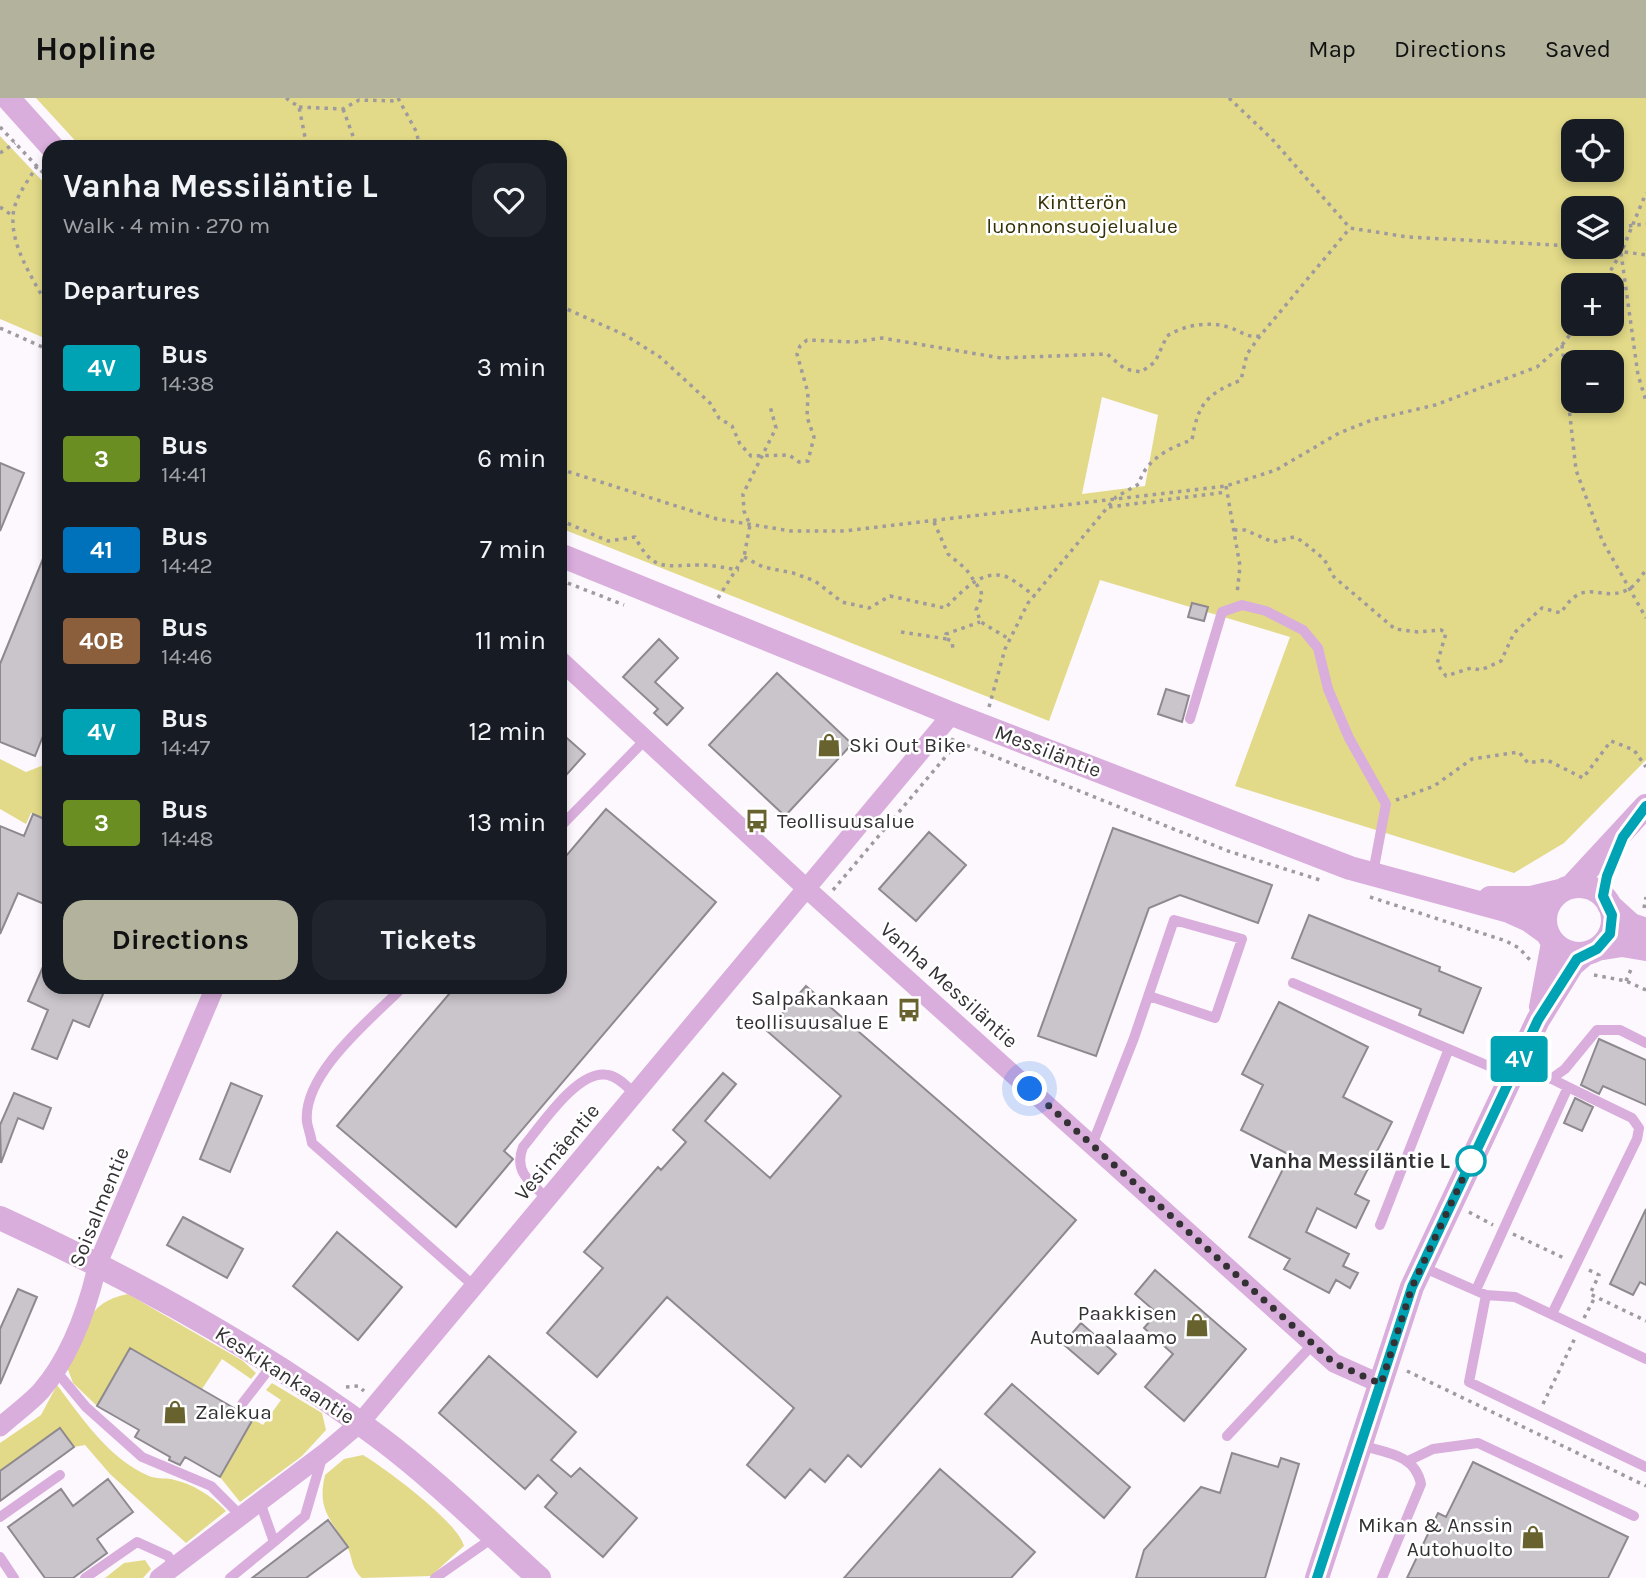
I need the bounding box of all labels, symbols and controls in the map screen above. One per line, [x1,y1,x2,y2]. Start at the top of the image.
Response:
text: Hopline [35,30,156,68]
text: Map [1308,35,1356,63]
text: Directions [1394,35,1507,63]
text: Saved [1545,35,1611,63]
map controls [1561,119,1624,413]
button: locate [1561,119,1624,182]
button: heart [472,163,546,237]
text: Vanha Messiläntie L [63,167,378,205]
park label: Kintterön luonnonsuojelualue [986,190,1178,238]
button: layers [1561,196,1624,259]
text: Walk · 4 min · 270 m [63,212,270,239]
button: + [1561,273,1624,336]
text: Departures [63,275,200,306]
text: Bus [161,339,208,370]
button: − [1561,350,1624,413]
text: 3 min [477,352,546,383]
text: 4V [87,354,116,382]
text: 14:38 [161,370,214,397]
text: Bus [161,430,208,461]
text: 6 min [477,443,546,474]
text: 3 [94,445,109,473]
text: 14:41 [161,461,207,488]
text: Bus [161,521,208,552]
text: 7 min [480,534,546,565]
text: 41 [90,536,113,564]
text: 14:42 [161,552,213,579]
text: Bus [161,612,208,643]
text: 11 min [475,625,546,656]
text: 40B [79,627,124,655]
text: 14:46 [161,643,213,670]
text: Bus [161,703,208,734]
text: 12 min [468,716,546,747]
text: 4V [87,718,116,746]
street label: Messiläntie [991,720,1105,782]
shop icon: Ski Out Bike [815,731,843,759]
place label: Ski Out Bike [849,733,966,757]
text: 14:47 [161,734,210,761]
text: Bus [161,794,208,825]
text: 13 min [468,807,546,838]
bus stop icon: Teollisuusalue [743,807,771,835]
text: 3 [94,809,109,837]
place label: Teollisuusalue [777,809,915,833]
text: 14:48 [161,825,214,852]
button: Directions [63,900,298,980]
button: Tickets [312,900,546,980]
street label: Vanha Messiläntie [875,917,1023,1053]
place label: Salpakankaan teollisuusalue E [736,986,889,1034]
bus stop icon: Salpakankaan teollisuusalue E [895,996,923,1024]
line badge: 4V [1488,1036,1550,1082]
text: 4V [1505,1045,1533,1073]
your location [1012,1071,1047,1106]
street label: Vesimäentie [510,1099,604,1205]
street label: Soisalmentie [64,1144,134,1270]
marker: Vanha Messiläntie L [1456,1146,1486,1176]
place label: Vanha Messiläntie L [1250,1149,1451,1173]
place label: Paakkisen Automaalaamo [1030,1301,1177,1349]
shop icon: Paakkisen Automaalaamo [1183,1311,1211,1339]
street label: Keskikankaantie [211,1321,359,1429]
shop icon: Zalekua [161,1398,189,1426]
place label: Zalekua [195,1400,272,1424]
place label: Mikan & Anssin Autohuolto [1358,1513,1513,1561]
shop icon: Mikan & Anssin Autohuolto [1519,1523,1547,1551]

